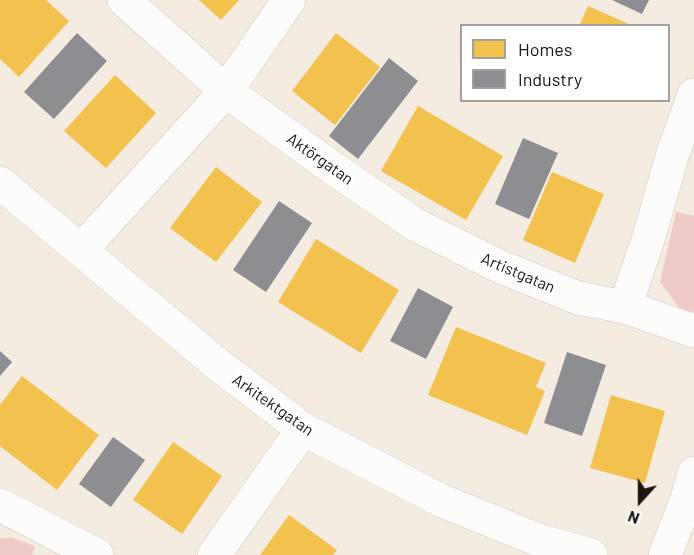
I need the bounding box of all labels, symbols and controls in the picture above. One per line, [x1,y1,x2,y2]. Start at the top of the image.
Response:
legend [460,24,670,102]
text: Homes [518,38,572,60]
text: Industry [518,68,582,90]
street label: Aktörgatan [283,129,357,189]
street label: Artistgatan [478,249,558,297]
street label: Arkitektgatan [229,370,317,440]
north arrow [610,471,670,531]
text: N [625,507,642,529]

